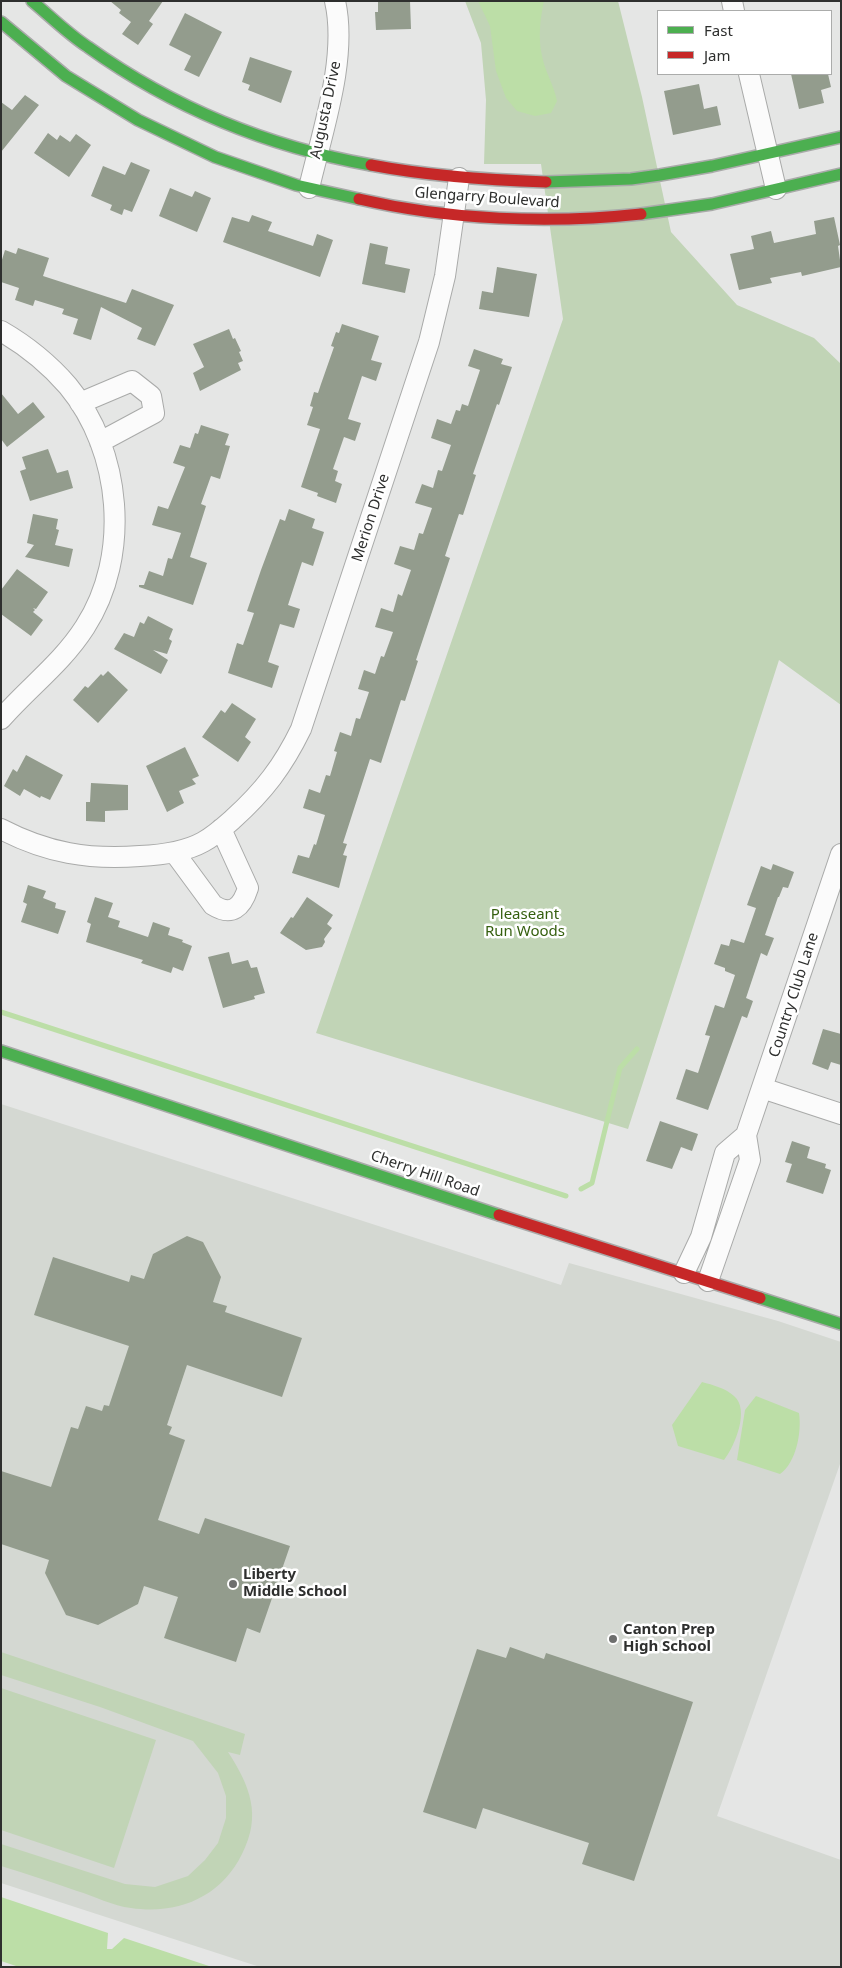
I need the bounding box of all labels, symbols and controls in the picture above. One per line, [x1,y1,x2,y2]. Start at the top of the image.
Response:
legend [657,10,832,75]
text: Fast [704,20,733,40]
text: Jam [704,45,731,65]
street label: Augusta Drive [307,60,345,160]
street label: Glengarry Boulevard [414,184,560,212]
street label: Merion Drive [348,472,394,564]
park label: Pleaseant Run Woods [485,906,565,941]
street label: Country Club Lane [765,930,823,1060]
street label: Cherry Hill Road [368,1147,482,1201]
place label: Liberty Middle School [243,1566,347,1601]
marker: Liberty Middle School [227,1578,239,1590]
place label: Canton Prep High School [623,1621,715,1656]
marker: Canton Prep High School [607,1633,619,1645]

